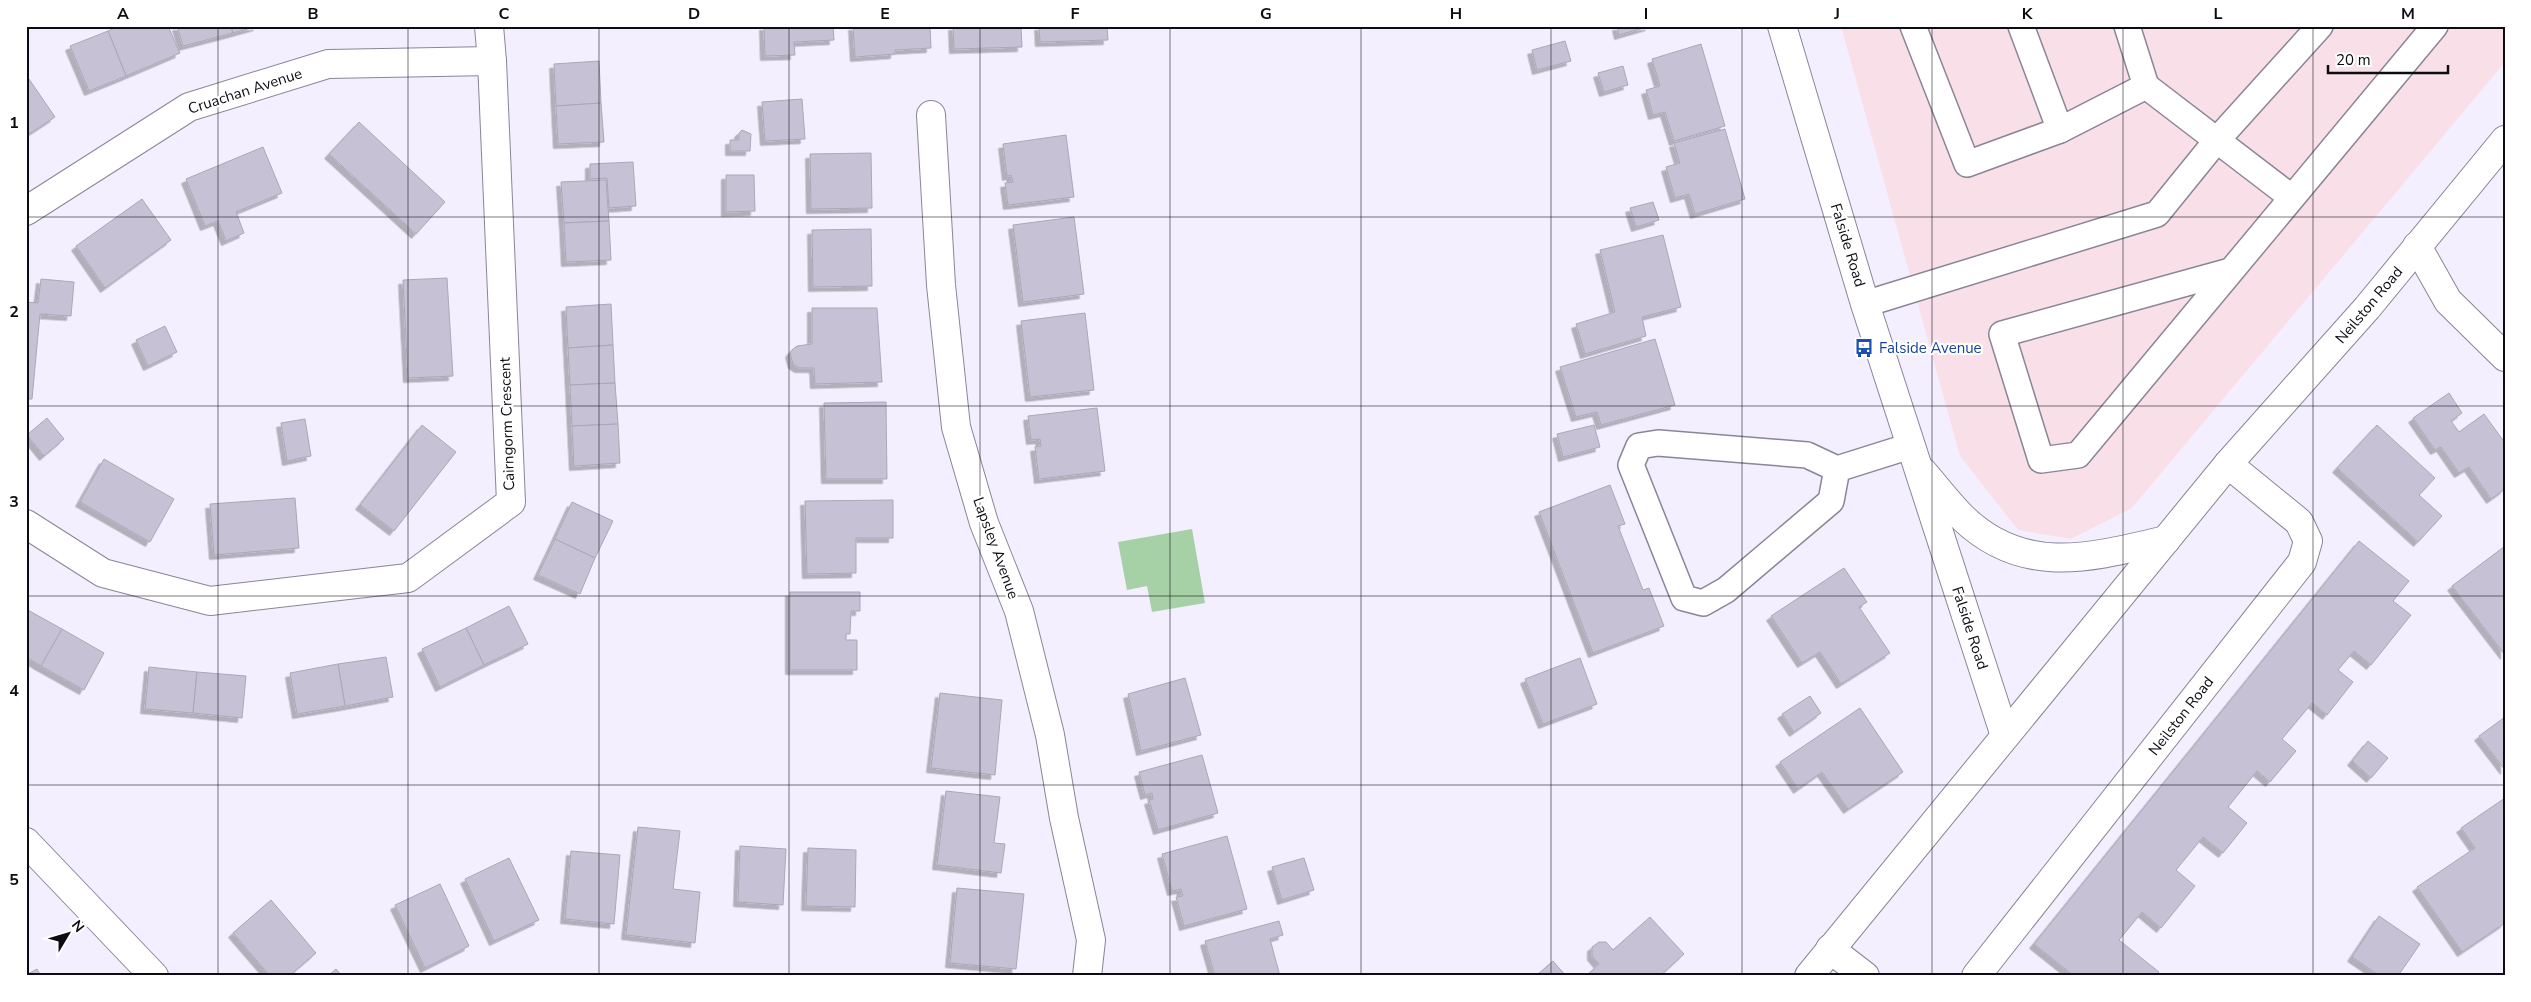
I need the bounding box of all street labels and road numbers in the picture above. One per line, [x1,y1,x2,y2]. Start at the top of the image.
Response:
street label: Cruachan Avenue [185,63,305,119]
street label: Falside Road [1826,201,1870,289]
street label: Neilston Road [2331,262,2407,348]
street label: Cairngorm Crescent [495,356,519,491]
street label: Lapsley Avenue [968,494,1024,602]
street label: Falside Road [1947,584,1993,672]
street label: Neilston Road [2144,672,2218,760]

